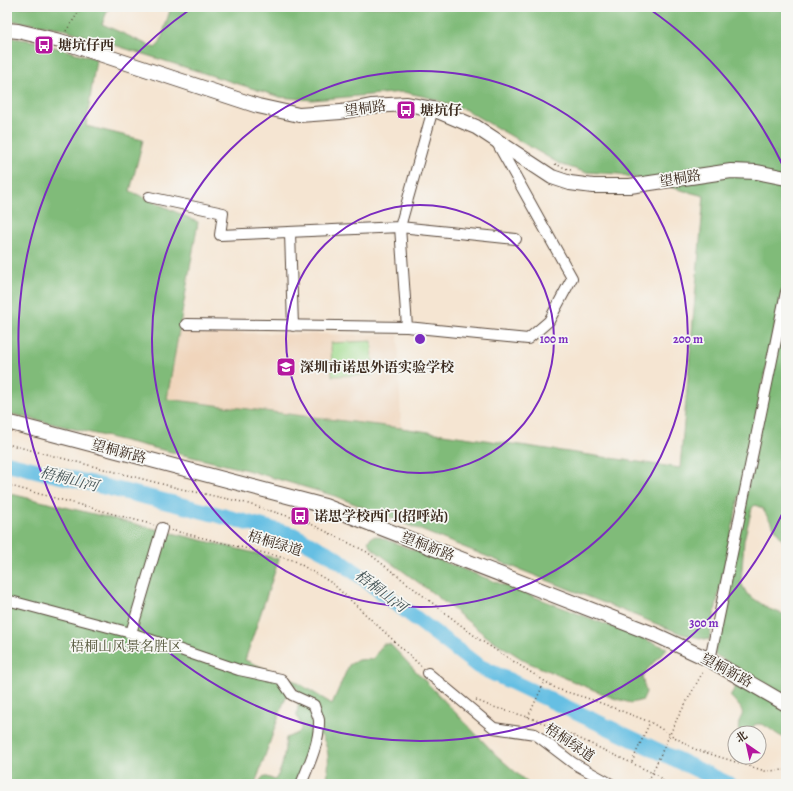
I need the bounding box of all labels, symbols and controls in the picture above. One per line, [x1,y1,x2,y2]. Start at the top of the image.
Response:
bus stop icon: 塘坑仔西 [33,34,55,56]
place label: 塘坑仔西 [58,36,114,55]
street label: 望桐路 [343,96,387,121]
bus stop icon: 塘坑仔 [395,99,417,121]
place label: 塘坑仔 [420,101,462,120]
street label: 望桐路 [658,165,702,191]
text: 100 m [540,331,568,347]
text: 200 m [673,331,703,347]
centre of rings [413,332,427,346]
school or university icon: 深圳市诺思外语实验学校 [275,356,297,378]
place label: 深圳市诺思外语实验学校 [300,358,454,377]
street label: 望桐新路 [89,435,148,468]
water label: 梧桐山河 [37,462,103,497]
bus stop icon: 诺思学校西门(招呼站) [289,505,311,527]
place label: 诺思学校西门(招呼站) [314,507,448,526]
street label: 梧桐绿道 [245,526,304,561]
street label: 望桐新路 [398,528,457,565]
water label: 梧桐山河 [351,565,413,619]
text: 300 m [689,615,719,631]
park label: 梧桐山风景名胜区 [70,637,182,656]
street label: 望桐新路 [698,649,756,692]
street label: 梧桐绿道 [541,719,598,766]
north arrow [727,725,767,765]
text: 北 [733,728,750,746]

